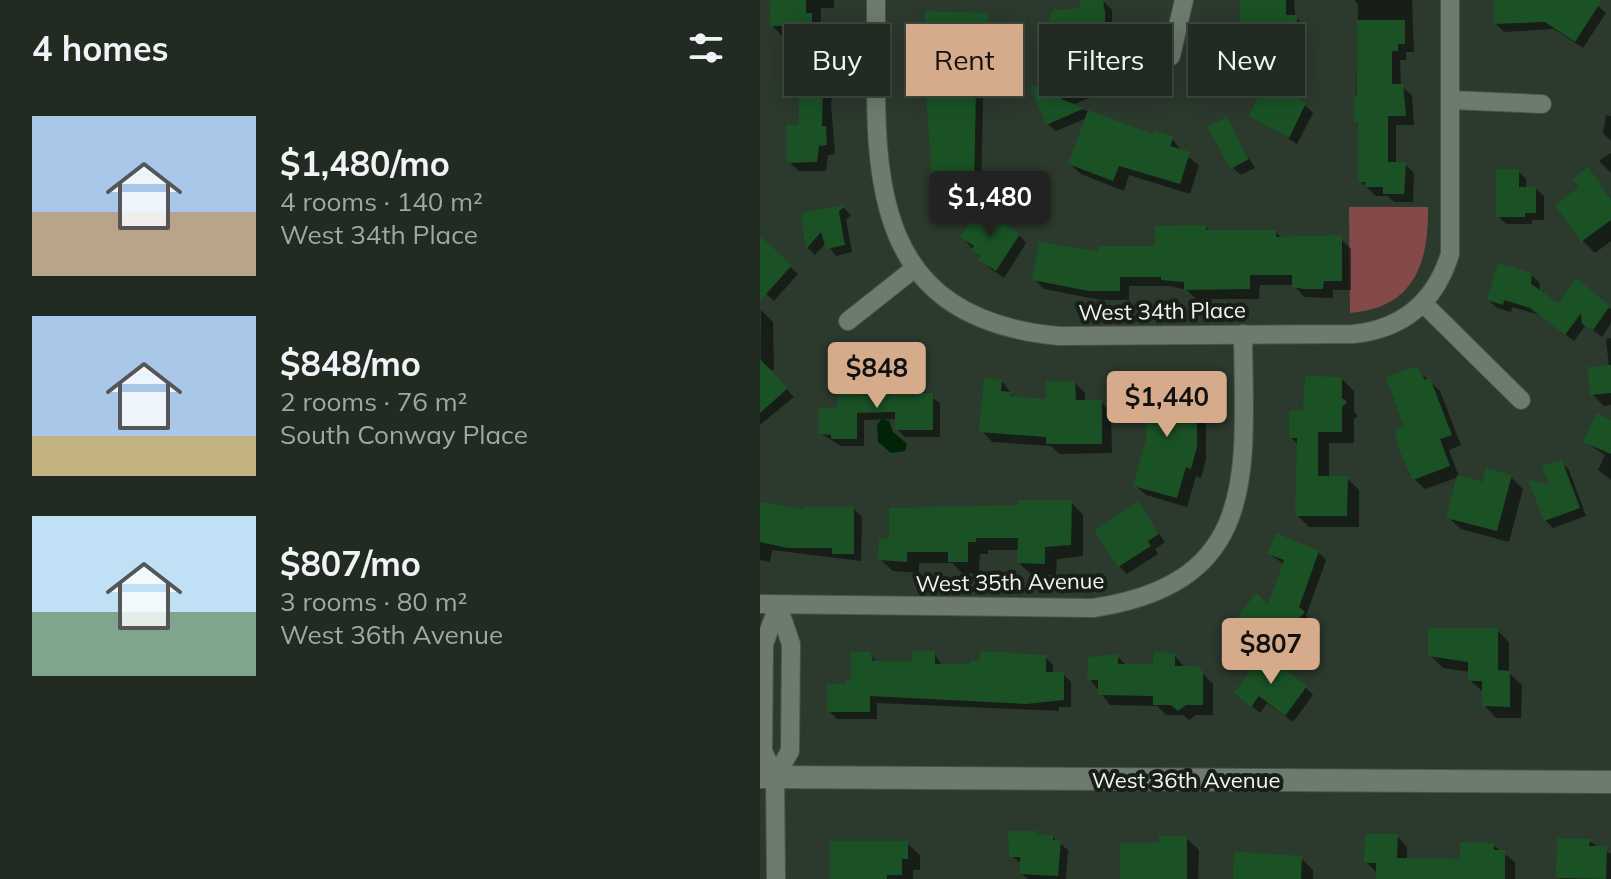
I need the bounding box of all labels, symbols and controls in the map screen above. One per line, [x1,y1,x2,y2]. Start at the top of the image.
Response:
chip: Buy [784,24,890,96]
chip: Rent [906,24,1023,96]
chip: Filters [1039,24,1172,96]
chip: New [1188,24,1305,96]
icon: filters [684,26,728,70]
text: 4 homes [32,27,169,70]
text: $1,480/mo [280,142,450,185]
icon: home [96,148,192,244]
pin: $1,480 [925,171,1055,239]
text: $1,480 [948,180,1032,213]
text: 4 rooms · 140 m² [280,185,483,218]
text: West 34th Place [280,218,478,251]
street label: West 34th Place [1078,296,1246,326]
text: $848/mo [280,342,421,385]
pin: $848 [830,342,924,410]
icon: home [96,348,192,444]
text: $848 [846,351,908,384]
pin: $1,440 [1102,371,1232,439]
text: $1,440 [1125,380,1209,413]
text: 2 rooms · 76 m² [280,385,467,418]
text: South Conway Place [280,418,528,451]
text: $807/mo [280,542,421,585]
icon: home [96,548,192,644]
street label: West 35th Avenue [915,566,1105,598]
text: 3 rooms · 80 m² [280,585,467,618]
text: West 36th Avenue [280,618,503,651]
pin: $807 [1224,618,1318,686]
text: $807 [1240,627,1302,660]
street label: West 36th Avenue [1092,766,1280,794]

